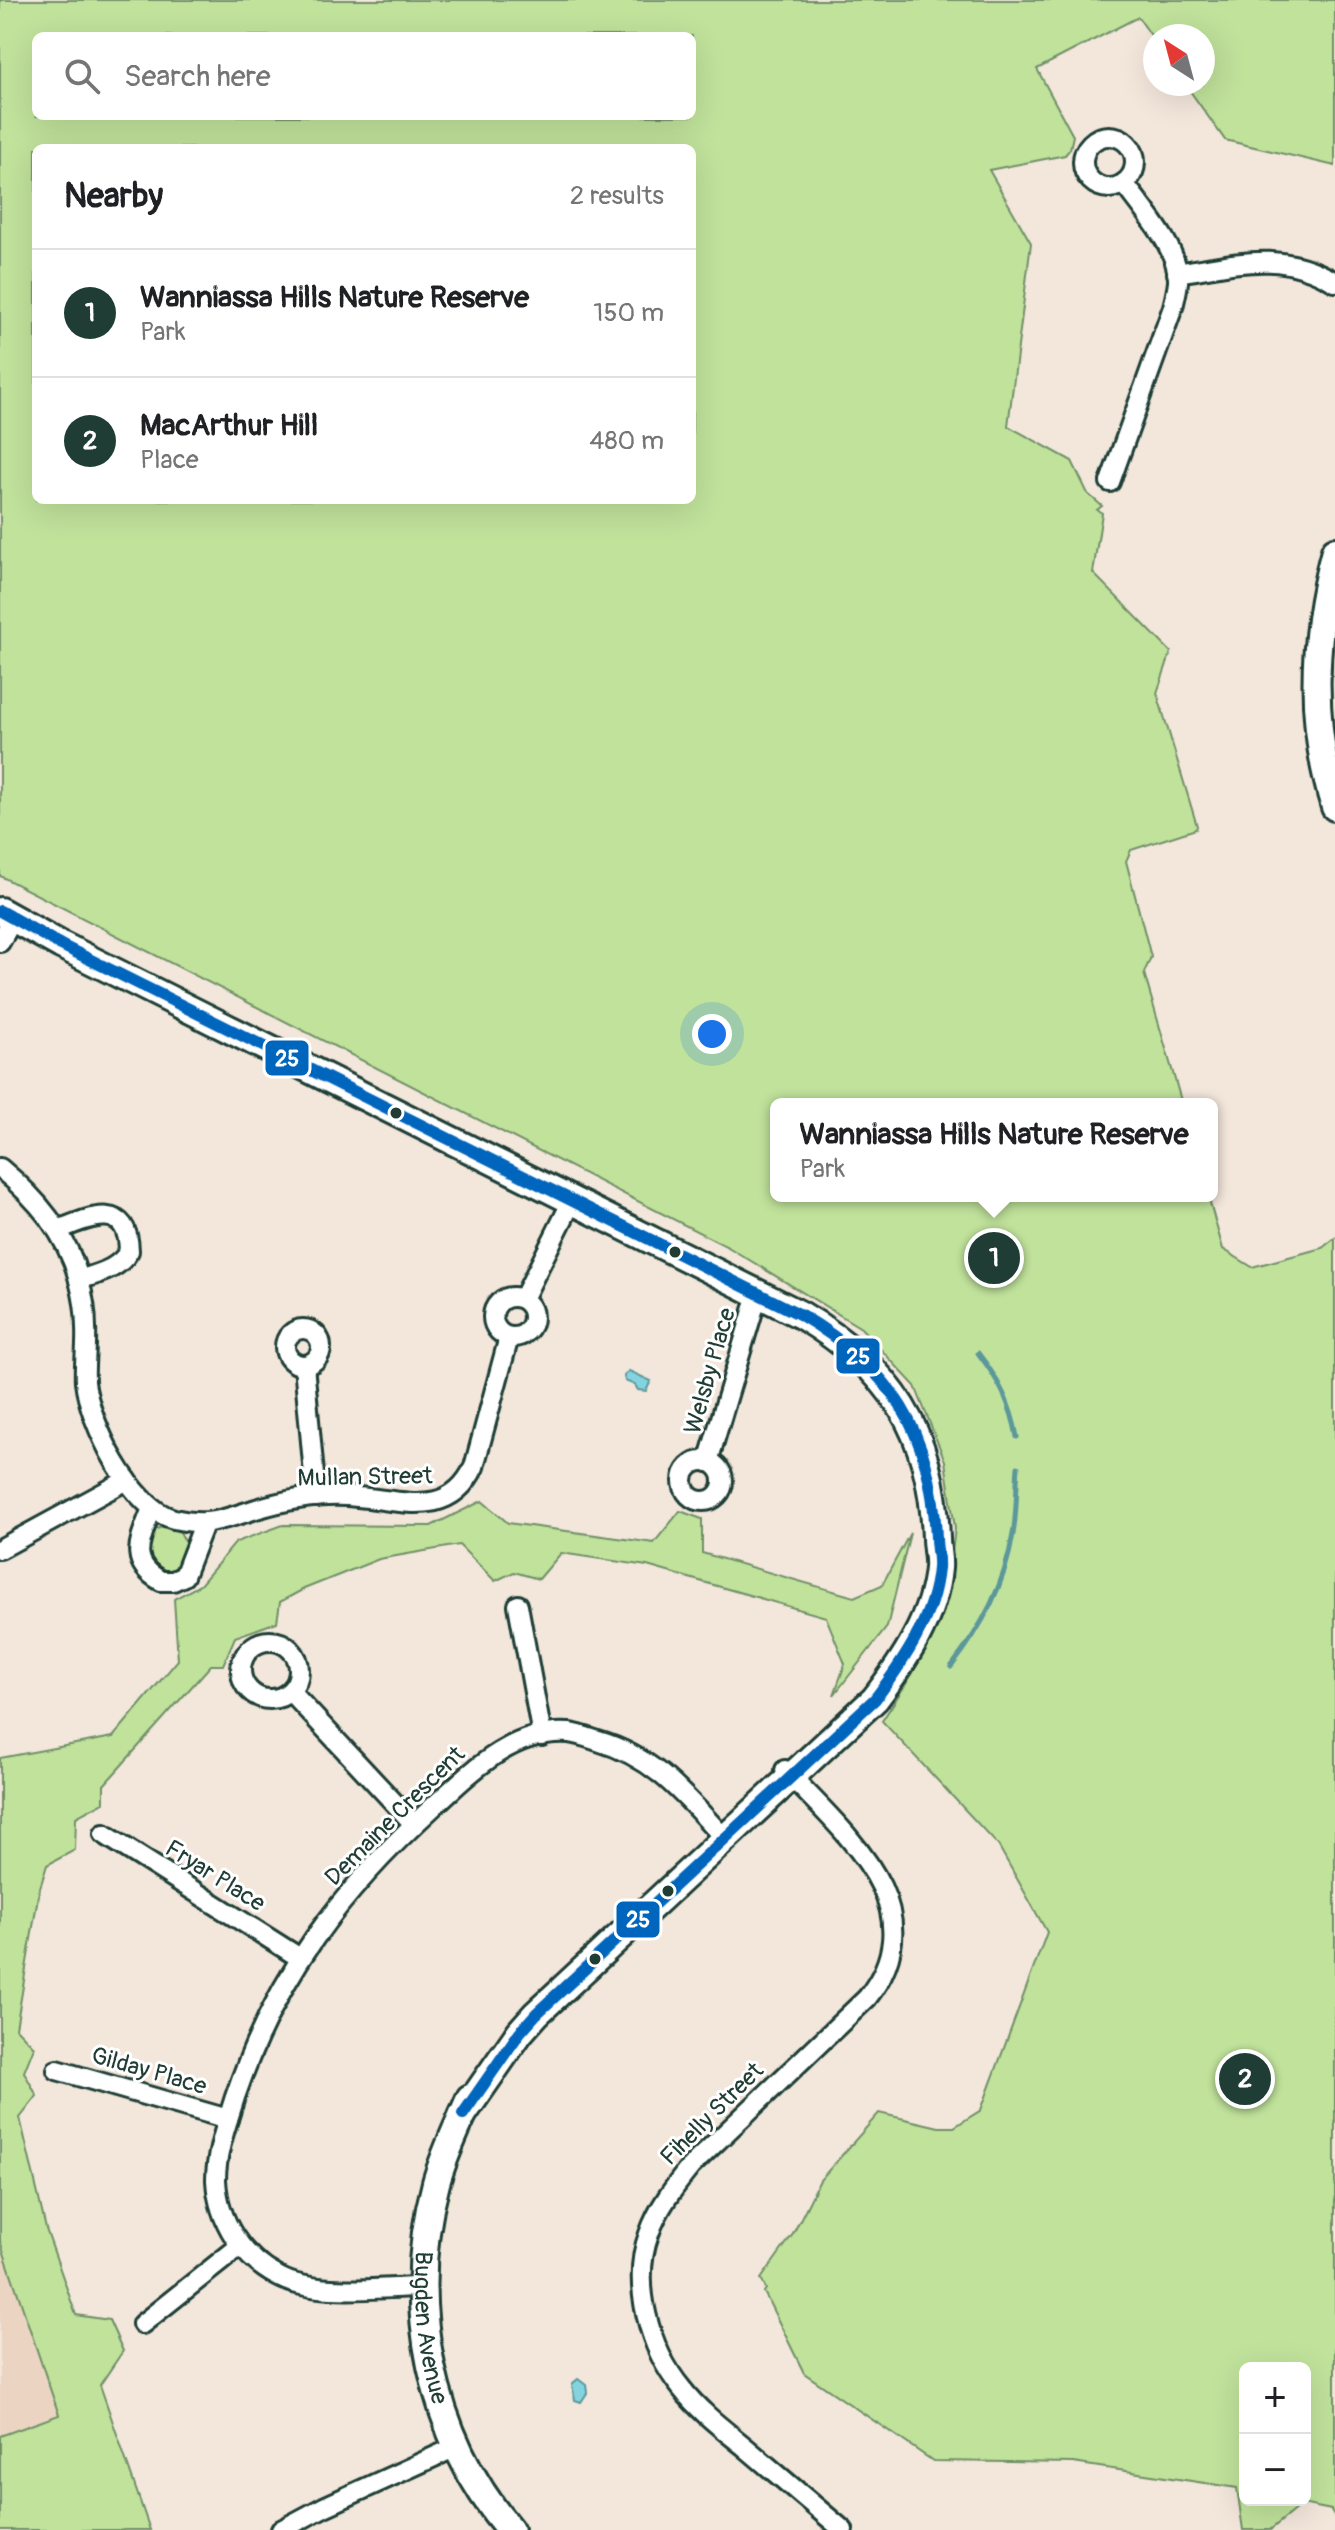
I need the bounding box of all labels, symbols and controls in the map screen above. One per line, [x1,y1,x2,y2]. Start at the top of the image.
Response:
north arrow [1143,24,1215,96]
search box [32,32,696,120]
icon: search [60,54,104,98]
text: Search here [124,58,271,95]
text: Nearby [64,175,163,218]
text: 2 results [570,180,664,212]
text: Wanniassa Hills Nature Reserve [140,279,529,316]
text: 1 [85,297,95,329]
text: 150 m [593,297,664,329]
text: Park [140,316,186,348]
text: MacArthur Hill [140,407,318,444]
text: 2 [83,425,97,457]
text: 480 m [589,425,664,457]
text: Place [140,444,199,476]
your location [692,1014,732,1054]
line badge: 25 [264,1039,310,1077]
text: 25 [275,1045,299,1073]
popup [770,1098,1218,1202]
unlabelled marker [388,1105,404,1121]
text: Wanniassa Hills Nature Reserve [799,1116,1189,1153]
text: Park [799,1153,845,1185]
pin: 1 [968,1228,1020,1288]
unlabelled marker [667,1244,683,1260]
street label: Welsby Place [678,1304,742,1438]
line badge: 25 [835,1337,881,1375]
text: 25 [846,1343,870,1371]
street label: Mullan Street [297,1461,433,1493]
street label: Demaine Crescent [319,1740,471,1892]
street label: Fryar Place [160,1834,270,1918]
unlabelled marker [660,1883,676,1899]
line badge: 25 [615,1900,661,1939]
text: 25 [626,1906,650,1934]
unlabelled marker [587,1951,603,1967]
street label: Gilday Place [88,2041,210,2101]
pin: 2 [1219,2049,1271,2109]
street label: Fihelly Street [654,2056,770,2172]
street label: Bugden Avenue [408,2250,455,2408]
map controls [1239,2362,1311,2506]
button: + [1239,2362,1311,2434]
button: − [1239,2434,1311,2506]

